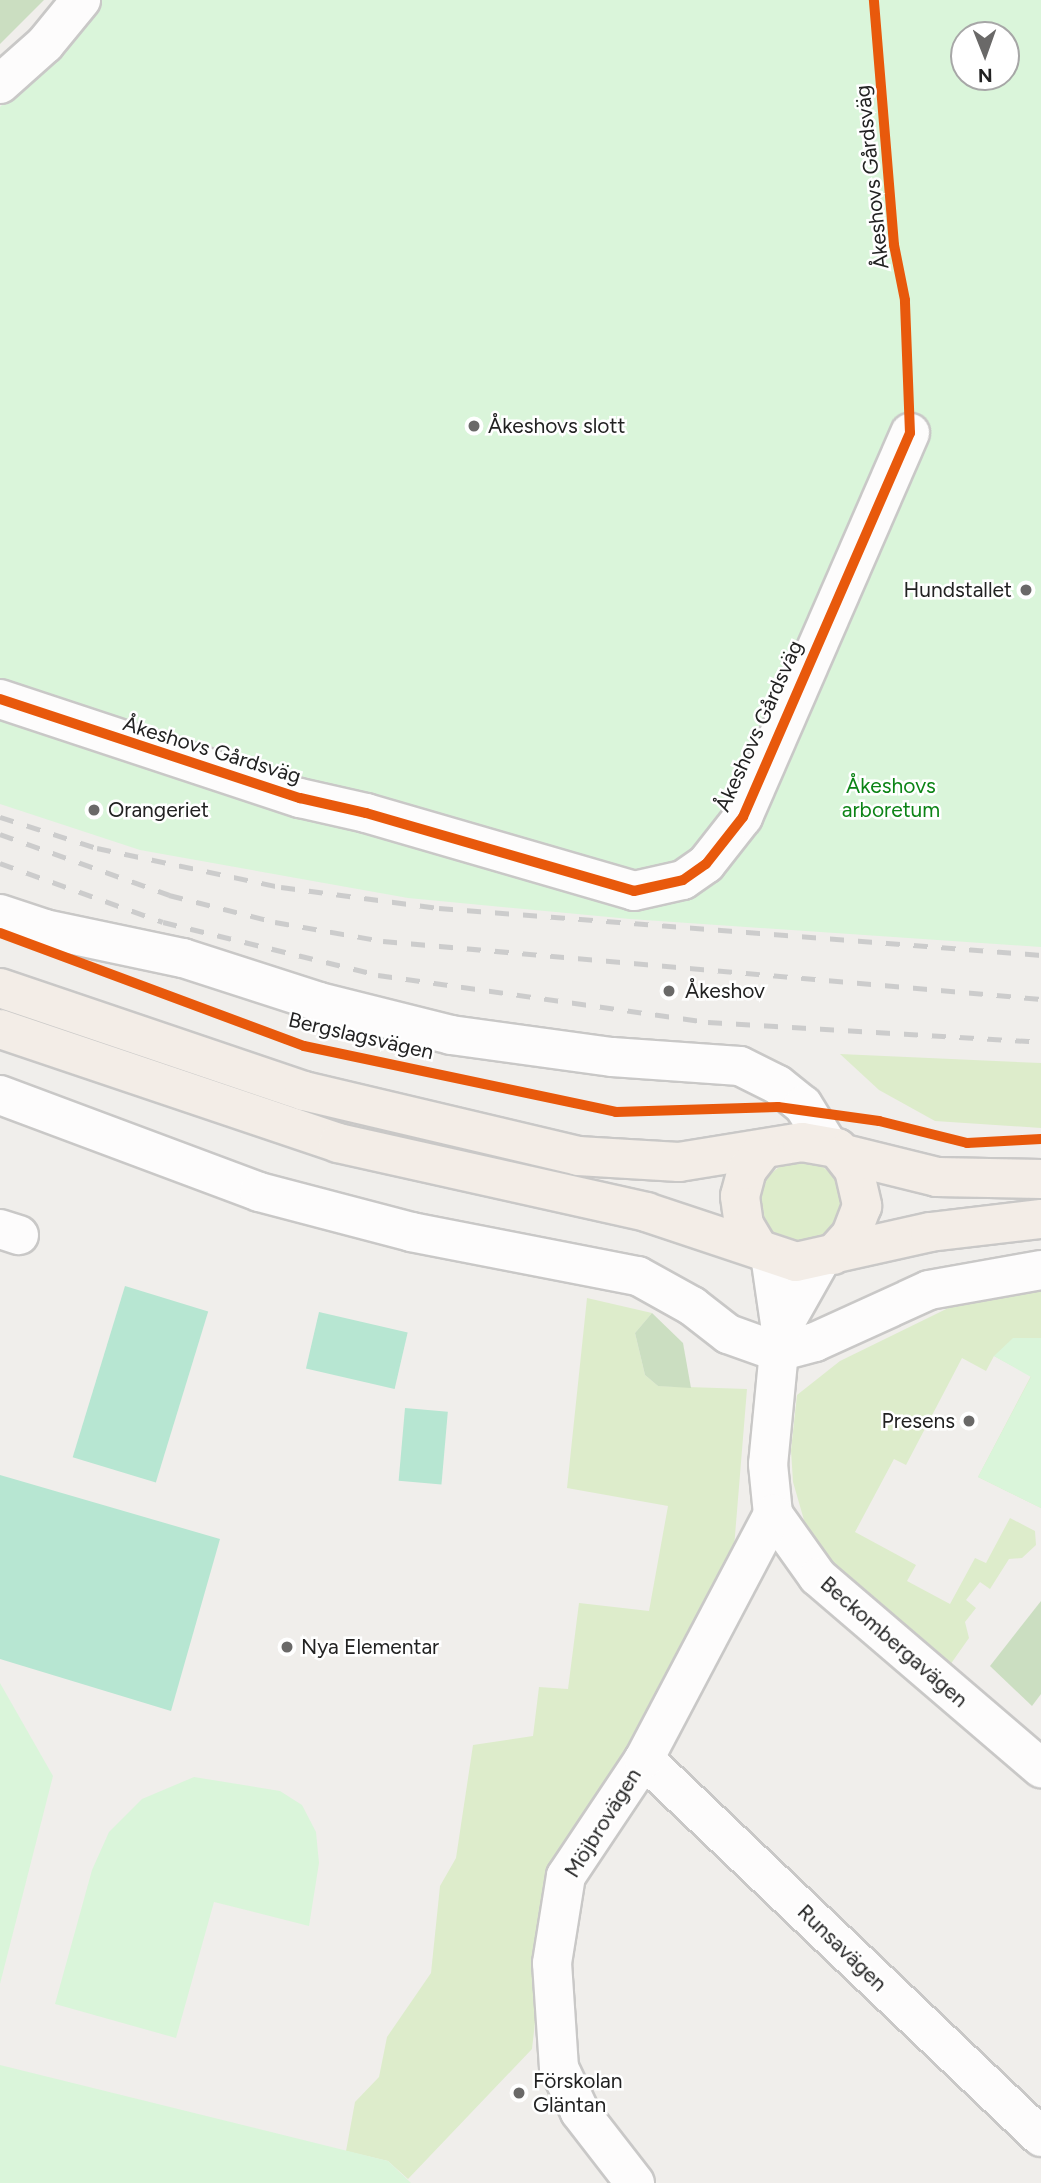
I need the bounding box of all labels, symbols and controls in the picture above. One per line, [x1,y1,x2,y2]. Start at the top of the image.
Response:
north arrow [950,21,1020,91]
text: N [978,64,993,87]
street label: Åkeshovs Gårdsväg [850,84,894,270]
place label: Åkeshovs slott [488,413,625,439]
marker: Åkeshovs slott [466,418,482,434]
place label: Hundstallet [903,577,1012,603]
marker: Hundstallet [1018,582,1034,598]
street label: Åkeshovs Gårdsväg [710,637,808,815]
street label: Åkeshovs Gårdsväg [120,711,304,789]
park label: Åkeshovs arboretum [842,773,940,823]
place label: Orangeriet [108,797,209,823]
marker: Orangeriet [86,802,102,818]
place label: Åkeshov [685,978,765,1004]
marker: Åkeshov [659,981,679,1001]
street label: Bergslagsvägen [286,1007,436,1065]
place label: Presens [882,1408,955,1434]
marker: Presens [961,1413,977,1429]
street label: Beckombergavägen [815,1571,973,1713]
place label: Nya Elementar [301,1634,439,1660]
marker: Nya Elementar [279,1639,295,1655]
street label: Möjbrovägen [559,1764,647,1882]
street label: Runsavägen [792,1899,892,1997]
place label: Förskolan Gläntan [533,2068,623,2118]
marker: Förskolan Gläntan [511,2085,527,2101]

